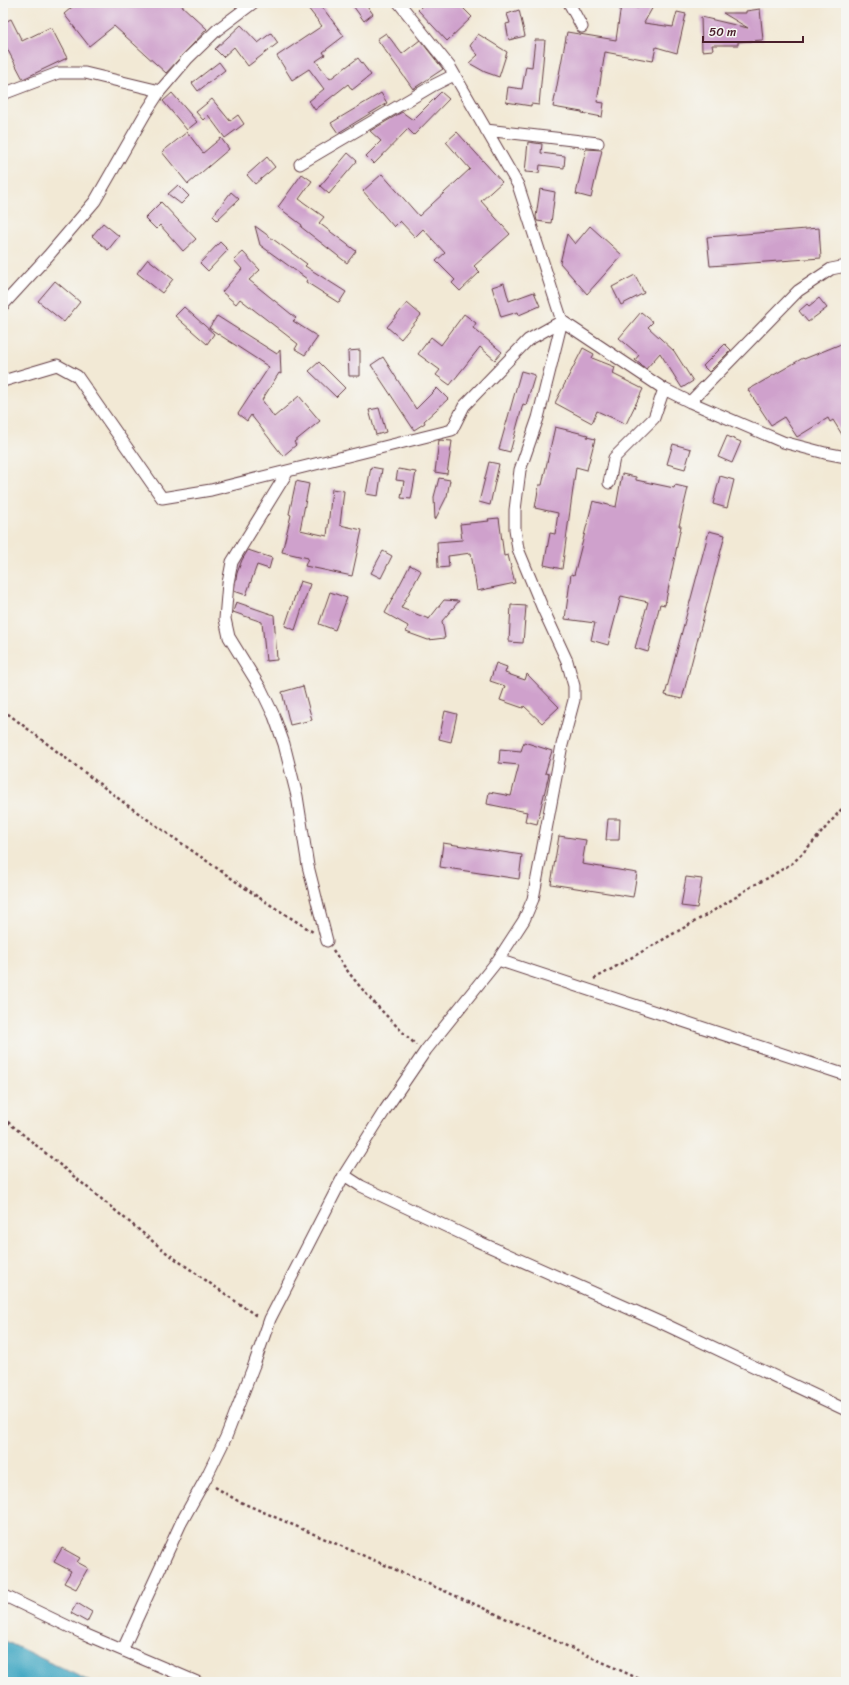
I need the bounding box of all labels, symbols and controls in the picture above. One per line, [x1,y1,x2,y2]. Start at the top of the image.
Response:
scale bar [703,18,803,44]
text: 50 m [709,21,736,43]

